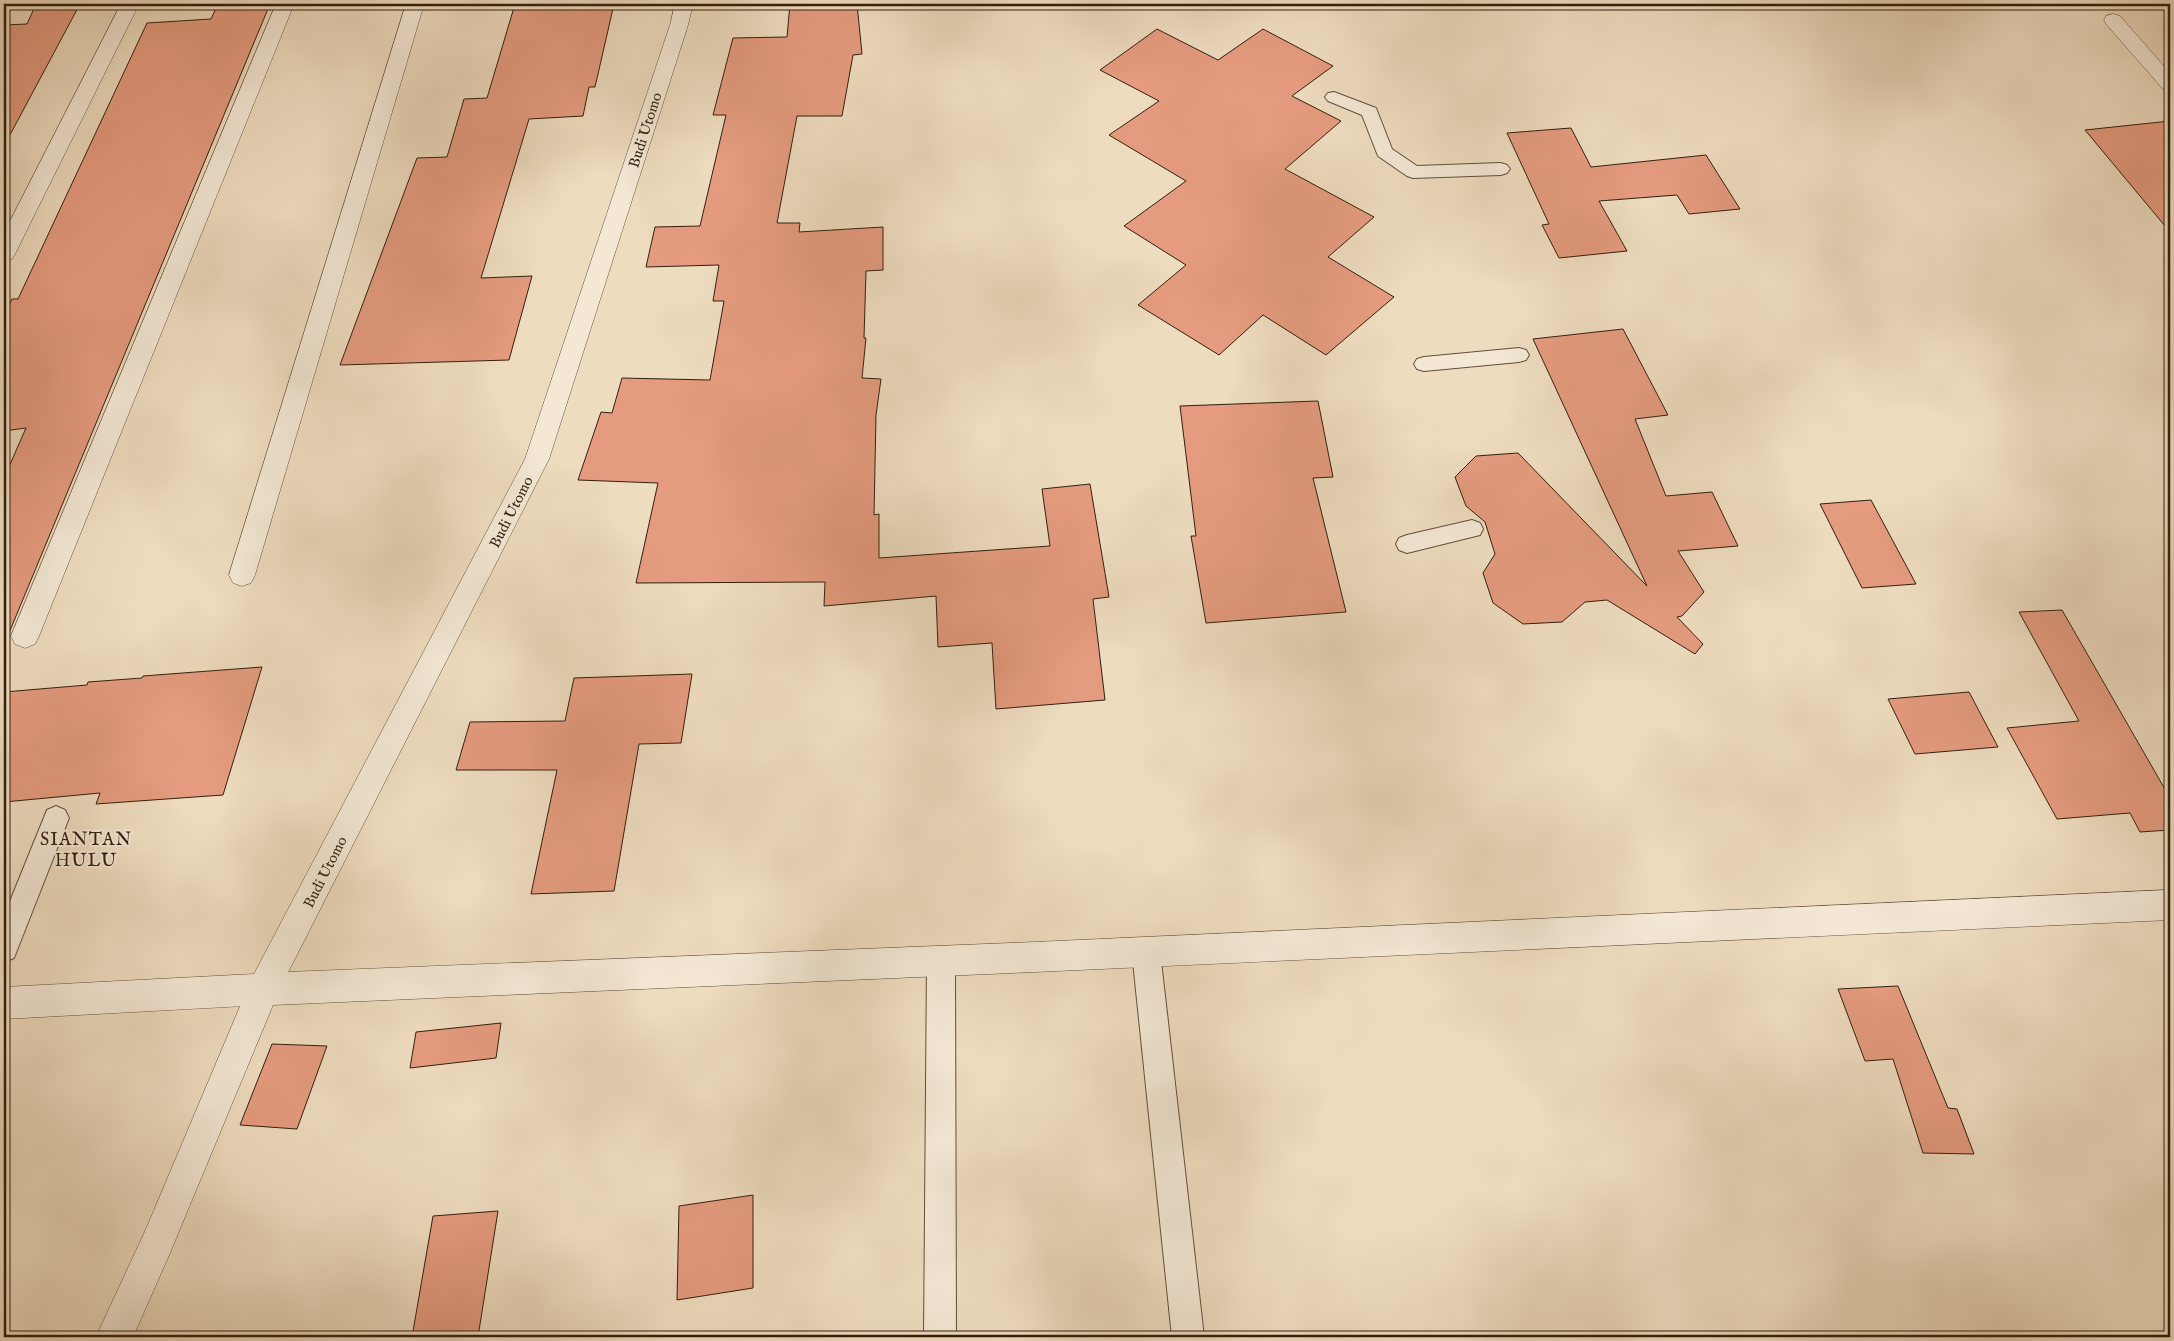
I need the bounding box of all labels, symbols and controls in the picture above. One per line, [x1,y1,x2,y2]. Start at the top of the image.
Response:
street label: Budi Utomo [624,90,667,170]
street label: Budi Utomo [485,473,538,551]
district label: SIANTAN HULU [40,829,132,873]
street label: Budi Utomo [299,833,352,911]

